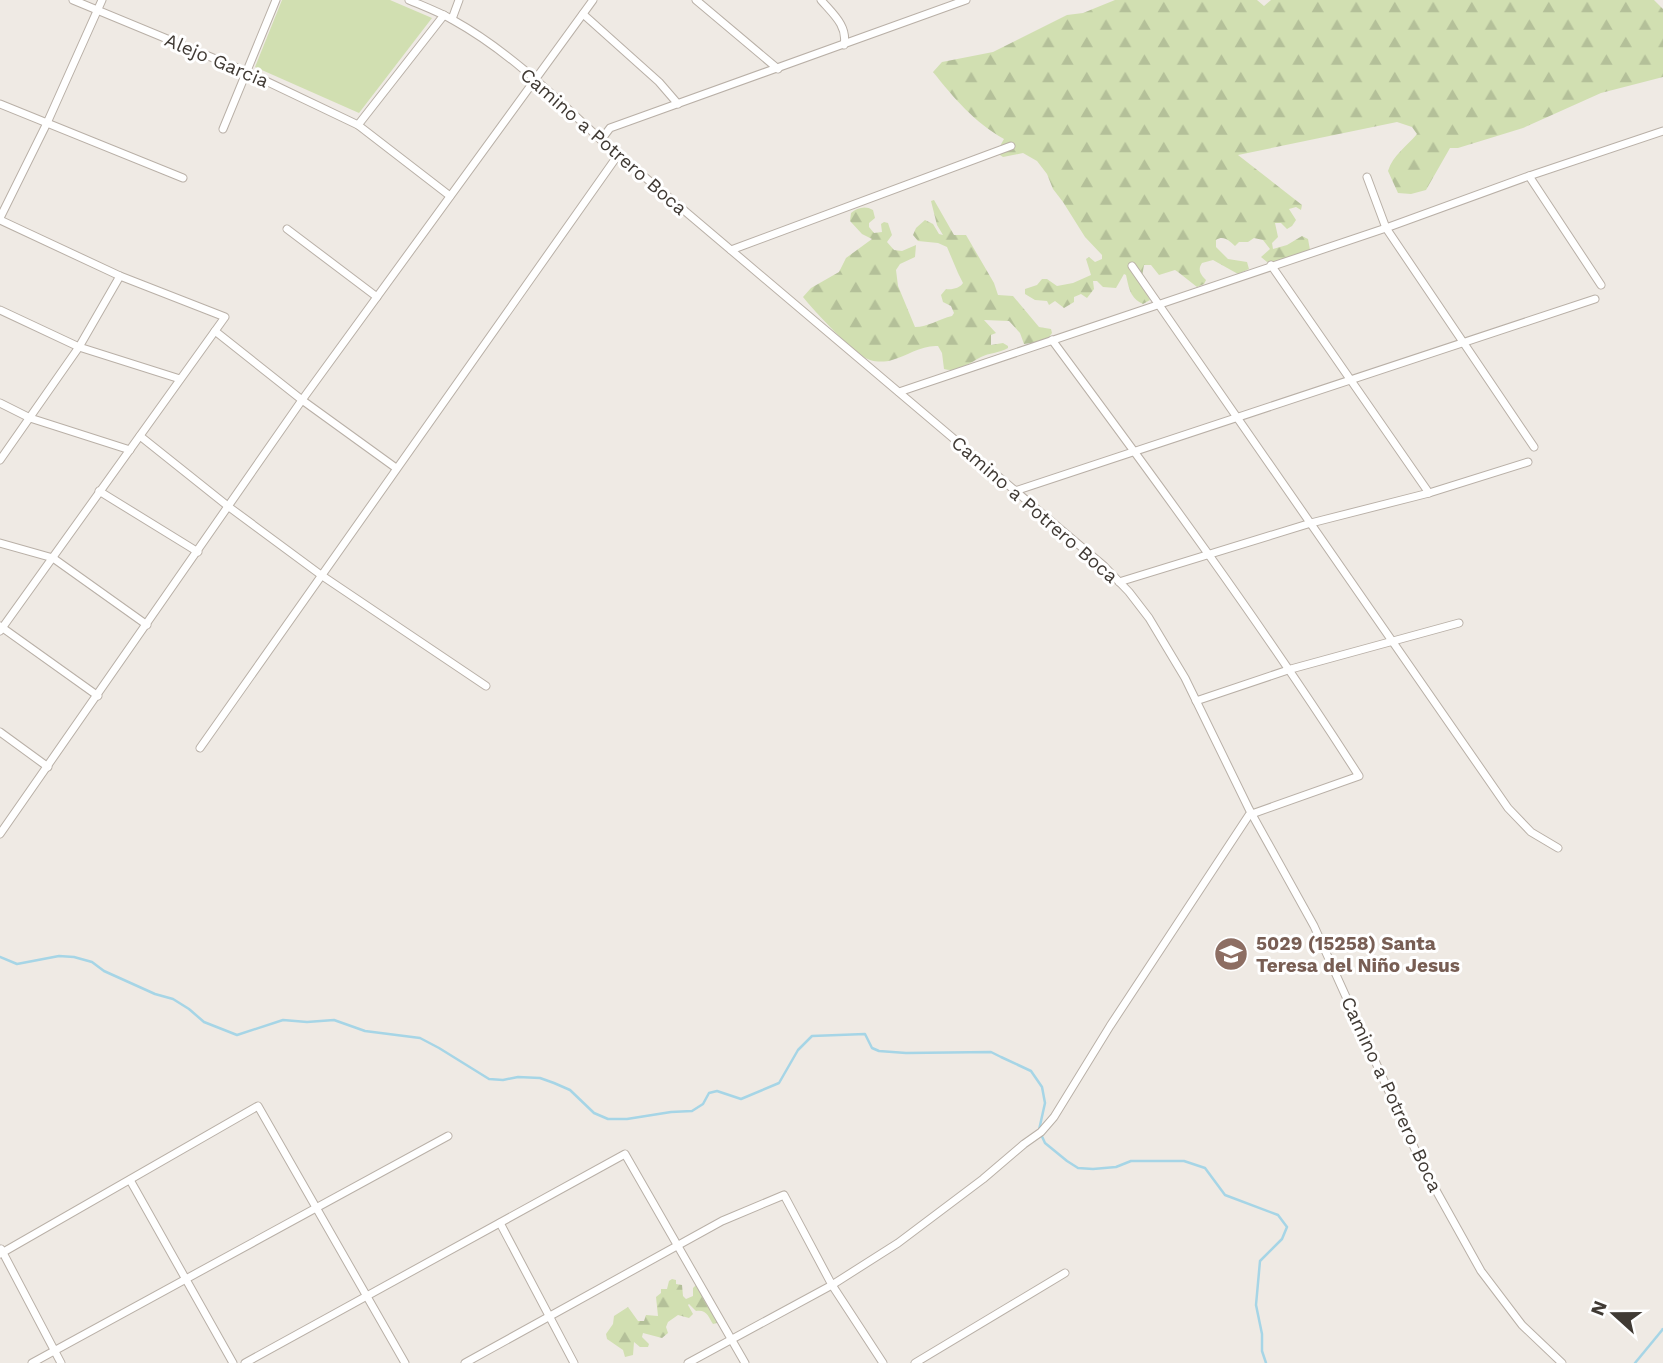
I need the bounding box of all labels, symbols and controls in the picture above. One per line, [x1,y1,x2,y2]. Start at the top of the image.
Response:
street label: Alejo Garcia [161,28,272,93]
street label: Camino a Potrero Boca [516,63,692,220]
street label: Camino a Potrero Boca [947,431,1123,588]
place label: 5029 (15258) Santa Teresa del Niño Jesus [1256,932,1460,977]
school or university icon: 5029 (15258) Santa Teresa del Niño Jesus [1212,935,1250,973]
street label: Camino a Potrero Boca [1336,993,1447,1196]
north arrow [1579,1279,1649,1349]
text: N [1585,1297,1612,1319]

